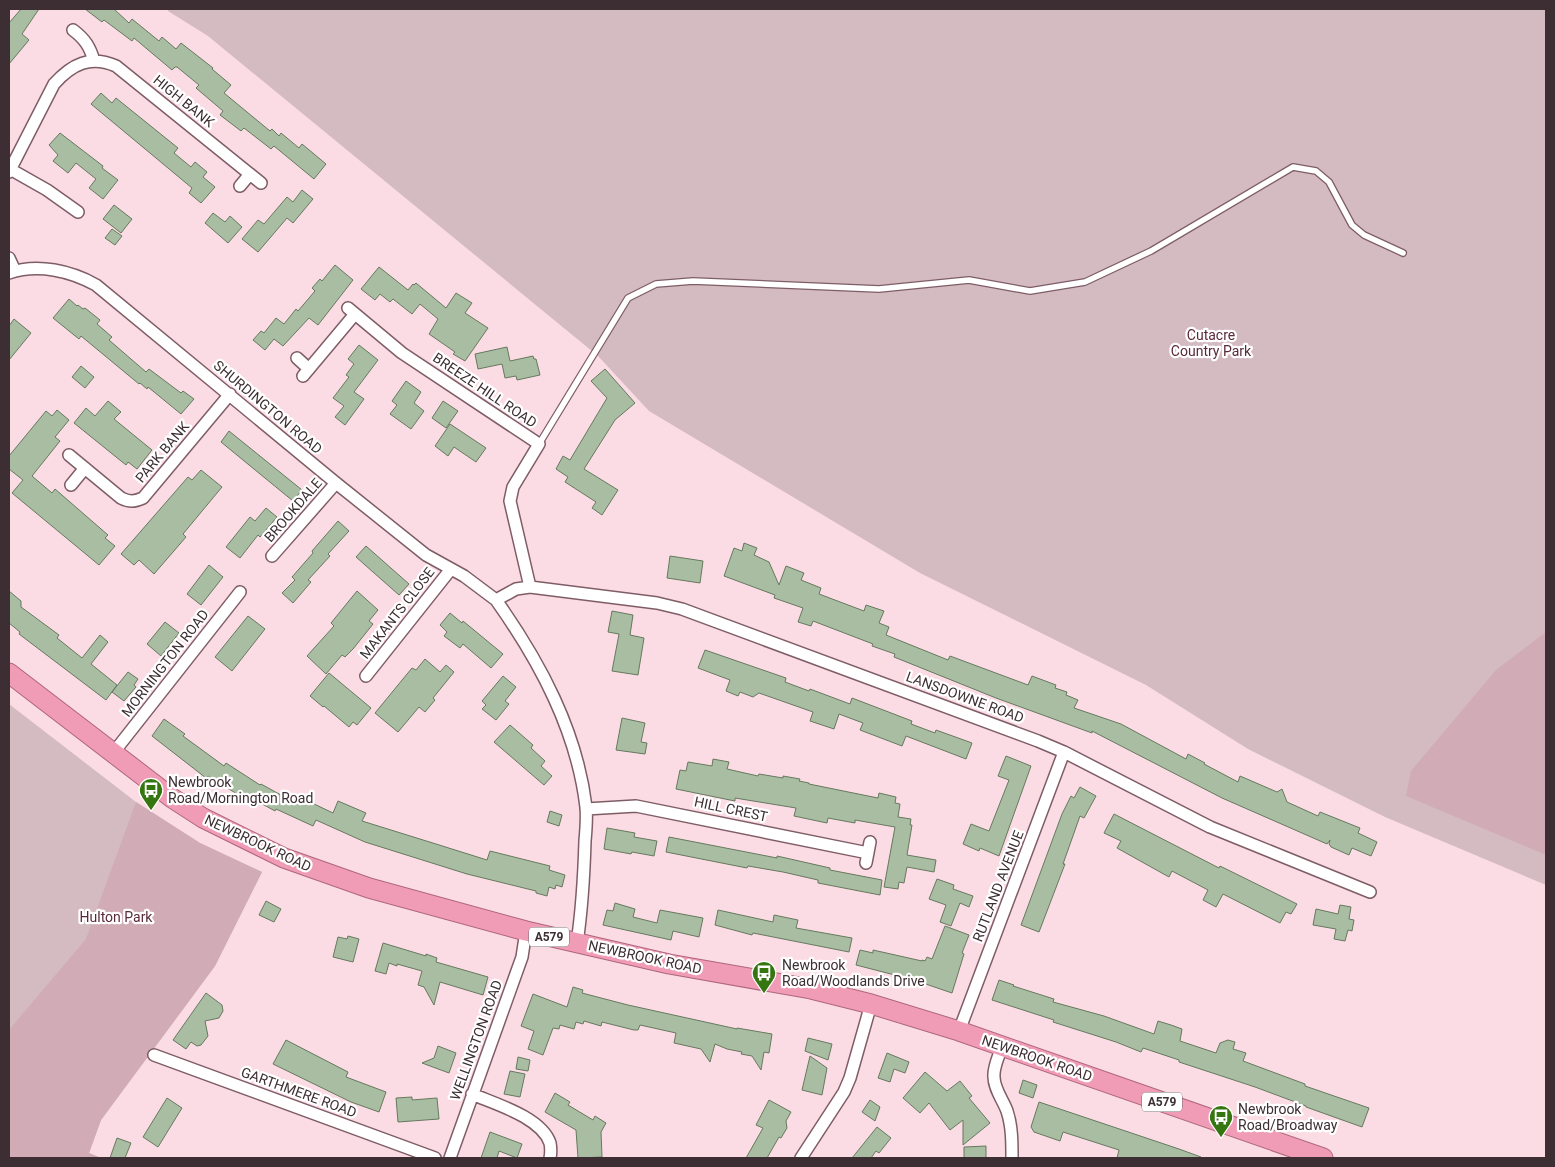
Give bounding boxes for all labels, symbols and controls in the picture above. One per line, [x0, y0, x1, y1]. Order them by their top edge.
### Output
street label: HIGH BANK [150, 72, 218, 130]
park label: Cutacre Country Park [1171, 327, 1252, 359]
street label: BREEZE HILL ROAD [430, 349, 540, 431]
street label: SHURDINGTON ROAD [211, 357, 325, 457]
street label: PARK BANK [132, 418, 192, 486]
street label: BROOKDALE [261, 475, 325, 545]
street label: MAKANTS CLOSE [356, 564, 438, 662]
street label: MORNINGTON ROAD [118, 606, 212, 720]
street label: LANSDOWNE ROAD [904, 668, 1026, 726]
place label: Newbrook Road/Mornington Road [168, 774, 313, 806]
bus stop icon: Newbrook Road/Mornington Road [138, 777, 164, 811]
street label: HILL CREST [693, 793, 770, 825]
street label: NEWBROOK ROAD [202, 811, 314, 875]
street label: RUTLAND AVENUE [969, 828, 1027, 944]
park label: Hulton Park [80, 909, 153, 925]
road number: A579 [529, 928, 569, 946]
street label: NEWBROOK ROAD [587, 937, 703, 977]
place label: Newbrook Road/Woodlands Drive [782, 957, 925, 989]
bus stop icon: Newbrook Road/Woodlands Drive [751, 960, 777, 994]
street label: WELLINGTON ROAD [447, 978, 505, 1102]
street label: NEWBROOK ROAD [980, 1032, 1094, 1084]
street label: GARTHMERE ROAD [239, 1064, 359, 1120]
road number: A579 [1142, 1092, 1182, 1112]
place label: Newbrook Road/Broadway [1238, 1101, 1338, 1133]
bus stop icon: Newbrook Road/Broadway [1208, 1104, 1234, 1138]

